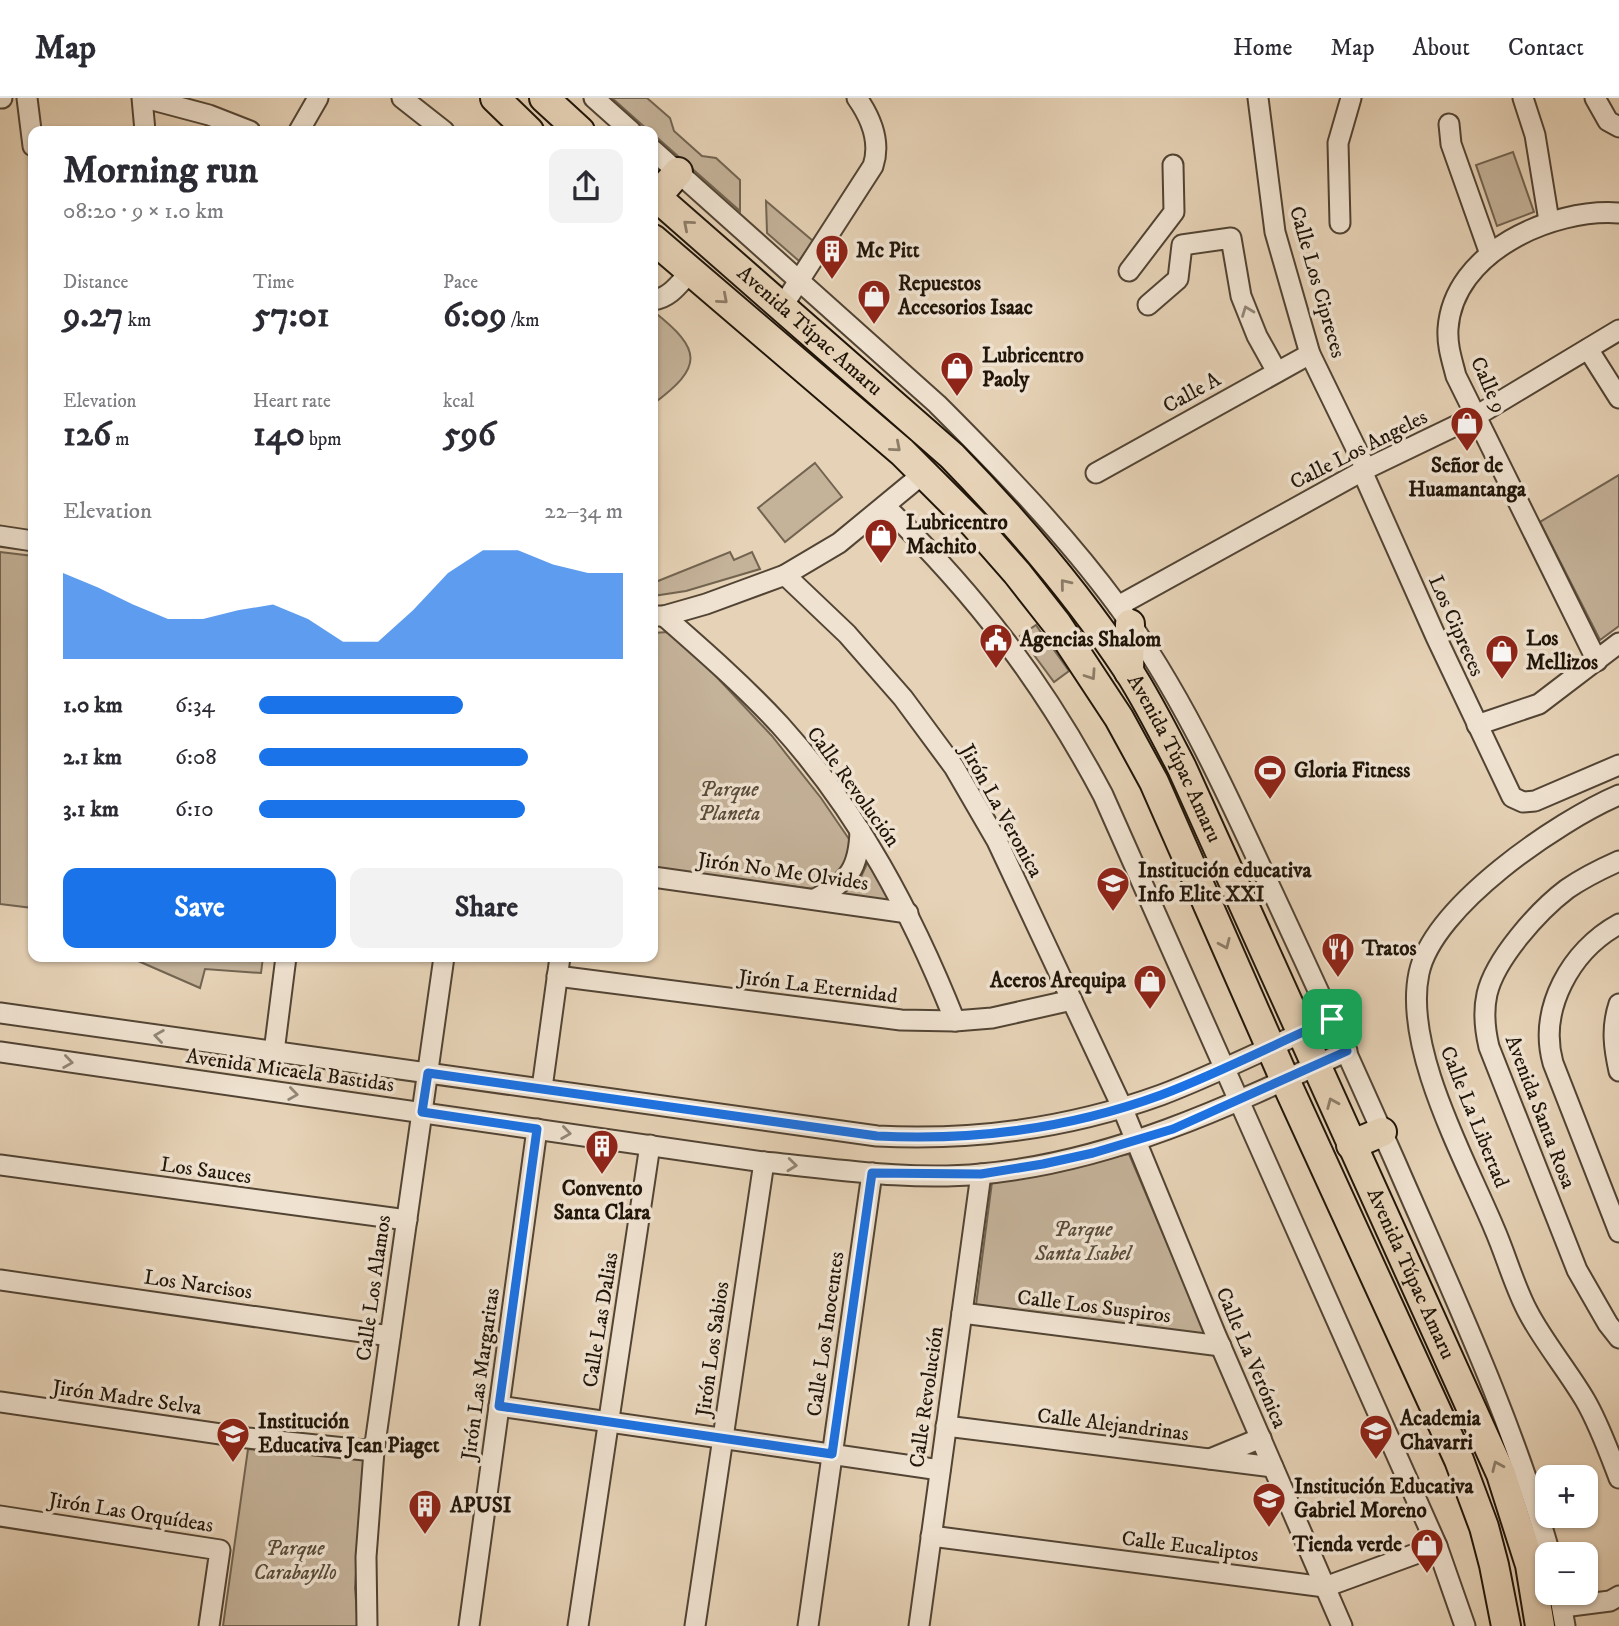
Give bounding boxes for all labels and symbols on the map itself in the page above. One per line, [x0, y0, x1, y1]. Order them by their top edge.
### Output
street label: Calle Los Cipreces [1283, 203, 1351, 361]
one-way arrow [683, 221, 696, 233]
building icon: Mc Pitt [813, 232, 851, 281]
place label: Mc Pitt [856, 238, 920, 264]
street label: Avenida Túpac Amaru [731, 260, 888, 402]
place label: Repuestos Accesorios Isaac [897, 271, 1033, 321]
shop icon: Repuestos Accesorios Isaac [855, 277, 893, 326]
one-way arrow [715, 291, 728, 303]
one-way arrow [1241, 306, 1255, 318]
place label: Lubricentro Paoly [982, 343, 1084, 393]
shop icon: Lubricentro Paoly [938, 349, 976, 398]
street label: Calle 9 [1464, 353, 1512, 417]
street label: Calle A [1159, 366, 1226, 419]
street label: Calle Los Angeles [1286, 404, 1432, 496]
shop icon: Señor de Huamantanga [1448, 404, 1486, 453]
one-way arrow [888, 439, 901, 451]
place label: Señor de Huamantanga [1408, 453, 1527, 503]
place label: Lubricentro Machito [906, 510, 1008, 560]
shop icon: Lubricentro Machito [862, 516, 900, 565]
street label: Los Cipreces [1422, 571, 1490, 681]
one-way arrow [1060, 579, 1073, 591]
public building icon: Agencias Shalom [977, 621, 1015, 670]
place label: Los Mellizos [1526, 626, 1598, 676]
place label: Agencias Shalom [1019, 627, 1161, 653]
shop icon: Los Mellizos [1483, 632, 1521, 681]
one-way arrow [1083, 667, 1095, 680]
street label: Avenida Túpac Amaru [1121, 670, 1227, 847]
street label: Calle Revolución [801, 722, 905, 852]
street label: Jirón La Veronica [953, 738, 1048, 882]
sports icon: Gloria Fitness [1251, 752, 1289, 801]
place label: Gloria Fitness [1294, 758, 1410, 784]
park label: Parque Planeta [698, 777, 760, 827]
street label: Jirón No Me Olvides [694, 847, 870, 897]
place label: Institución educativa Info Elite XXI [1138, 858, 1312, 908]
school or university icon: Institución educativa Info Elite XXI [1094, 864, 1132, 913]
restaurant icon: Tratos [1319, 930, 1357, 979]
place label: Tratos [1361, 936, 1416, 962]
one-way arrow [1217, 937, 1231, 949]
shop icon: Aceros Arequipa [1131, 962, 1169, 1011]
street label: Jirón La Eternidad [735, 964, 899, 1010]
place label: Aceros Arequipa [989, 968, 1127, 994]
pin [1302, 989, 1362, 1049]
one-way arrow [153, 1028, 165, 1043]
street label: Avenida Santa Rosa [1499, 1032, 1581, 1192]
street label: Calle La Libertad [1434, 1042, 1514, 1192]
street label: Avenida Micaela Bastidas [184, 1044, 396, 1098]
one-way arrow [62, 1054, 73, 1069]
one-way arrow [287, 1086, 299, 1101]
one-way arrow [1326, 1098, 1340, 1110]
one-way arrow [561, 1126, 572, 1141]
building icon: Convento Santa Clara [583, 1127, 621, 1176]
street label: Los Sauces [159, 1152, 253, 1190]
one-way arrow [787, 1157, 798, 1172]
place label: Convento Santa Clara [554, 1176, 652, 1226]
street label: Avenida Túpac Amaru [1361, 1184, 1460, 1363]
street label: Calle Los Alamos [351, 1213, 397, 1363]
park label: Parque Santa Isabel [1034, 1217, 1134, 1267]
street label: Calle Los Inocentes [802, 1250, 850, 1418]
street label: Calle Las Dalias [577, 1251, 625, 1389]
street label: Los Narcisos [142, 1265, 254, 1305]
street label: Jirón Los Sabios [690, 1280, 735, 1420]
street label: Calle La Verónica [1210, 1284, 1292, 1432]
street label: Calle Los Suspiros [1016, 1285, 1172, 1329]
street label: Jirón Las Margaritas [456, 1286, 506, 1464]
street label: Calle Revolución [904, 1325, 950, 1469]
street label: Jirón Madre Selva [49, 1374, 203, 1421]
street label: Calle Alejandrinas [1036, 1403, 1190, 1447]
place label: Academia Chavarri [1399, 1406, 1482, 1456]
place label: Institución Educativa Jean Piaget [258, 1409, 440, 1459]
school or university icon: Academia Chavarri [1357, 1412, 1395, 1461]
school or university icon: Institución Educativa Jean Piaget [214, 1415, 252, 1464]
one-way arrow [1491, 1461, 1505, 1473]
place label: Institución Educativa Gabriel Moreno [1294, 1474, 1475, 1524]
school or university icon: Institución Educativa Gabriel Moreno [1250, 1480, 1288, 1529]
street label: Jirón Las Orquídeas [45, 1487, 215, 1539]
building icon: APUSI [406, 1487, 444, 1536]
place label: APUSI [449, 1493, 512, 1519]
street label: Calle Eucaliptos [1120, 1526, 1260, 1568]
shop icon: Tienda verde [1408, 1526, 1446, 1575]
place label: Tienda verde [1291, 1532, 1402, 1558]
park label: Parque Carabayllo [253, 1536, 337, 1586]

